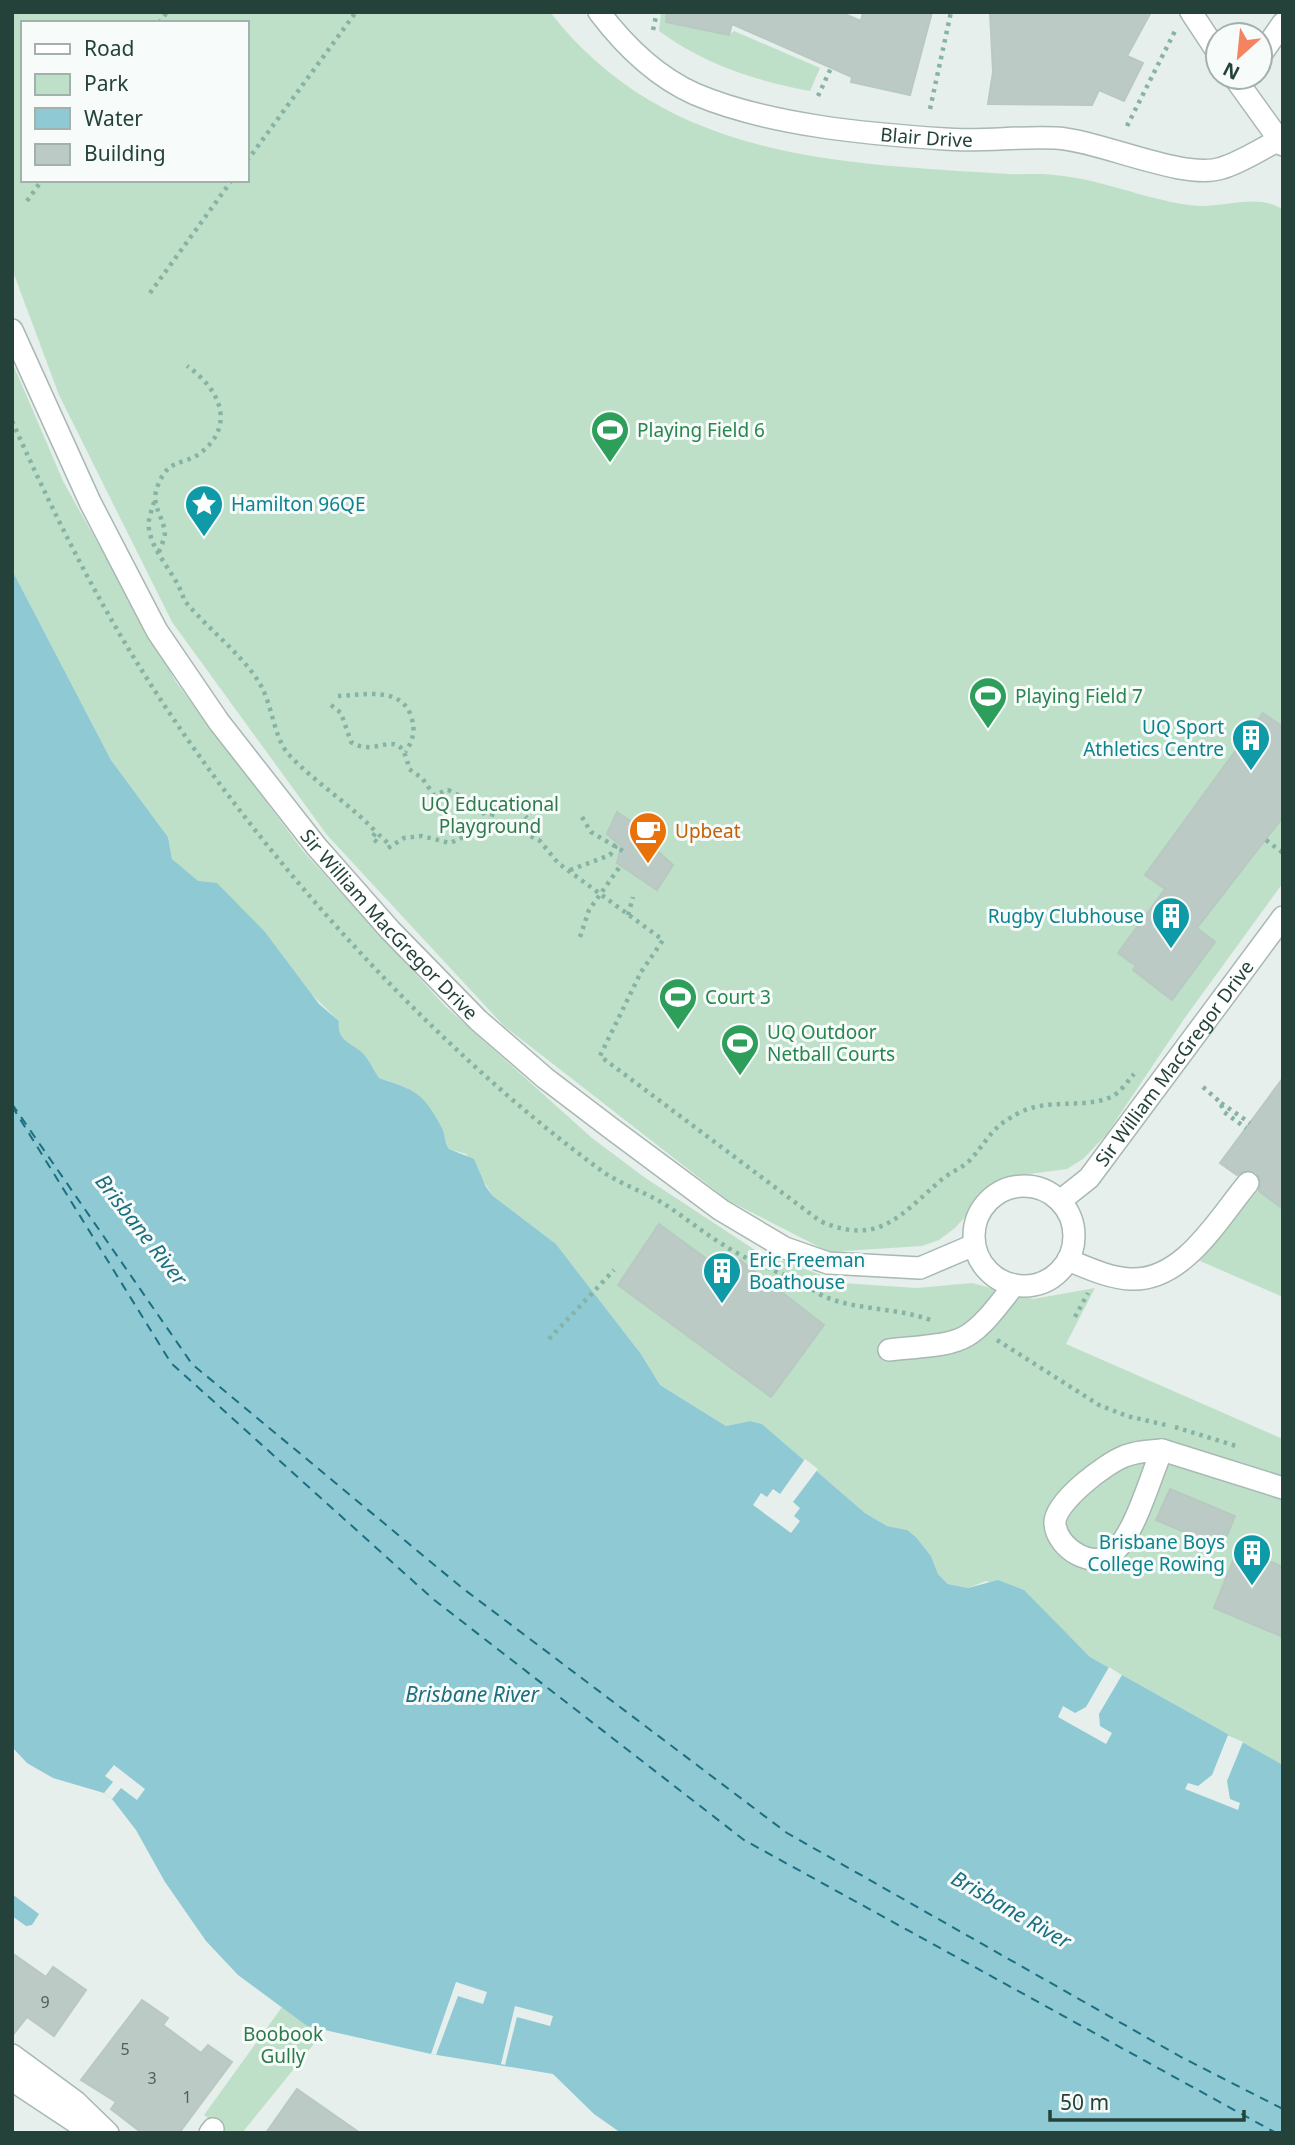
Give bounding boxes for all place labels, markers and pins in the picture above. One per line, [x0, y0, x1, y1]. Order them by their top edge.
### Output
sports icon: Playing Field 6 [589, 409, 631, 464]
place label: Playing Field 6 [637, 417, 765, 443]
place icon: Hamilton 96QE [183, 483, 225, 538]
place label: Hamilton 96QE [231, 491, 365, 517]
sports icon: Playing Field 7 [967, 675, 1009, 730]
place label: Playing Field 7 [1015, 683, 1143, 709]
place label: UQ Sport Athletics Centre [1083, 714, 1224, 762]
building icon: UQ Sport Athletics Centre [1230, 717, 1272, 772]
cafe icon: Upbeat [627, 810, 669, 865]
place label: Upbeat [675, 818, 741, 844]
building icon: Rugby Clubhouse [1150, 895, 1192, 950]
place label: Rugby Clubhouse [988, 903, 1144, 929]
sports icon: Court 3 [657, 976, 699, 1031]
place label: Court 3 [705, 984, 771, 1010]
place label: UQ Outdoor Netball Courts [767, 1019, 895, 1067]
sports icon: UQ Outdoor Netball Courts [719, 1022, 761, 1077]
place label: Eric Freeman Boathouse [749, 1247, 865, 1295]
building icon: Eric Freeman Boathouse [701, 1250, 743, 1305]
place label: Brisbane Boys College Rowing [1087, 1529, 1225, 1577]
building icon: Brisbane Boys College Rowing [1231, 1532, 1273, 1587]

